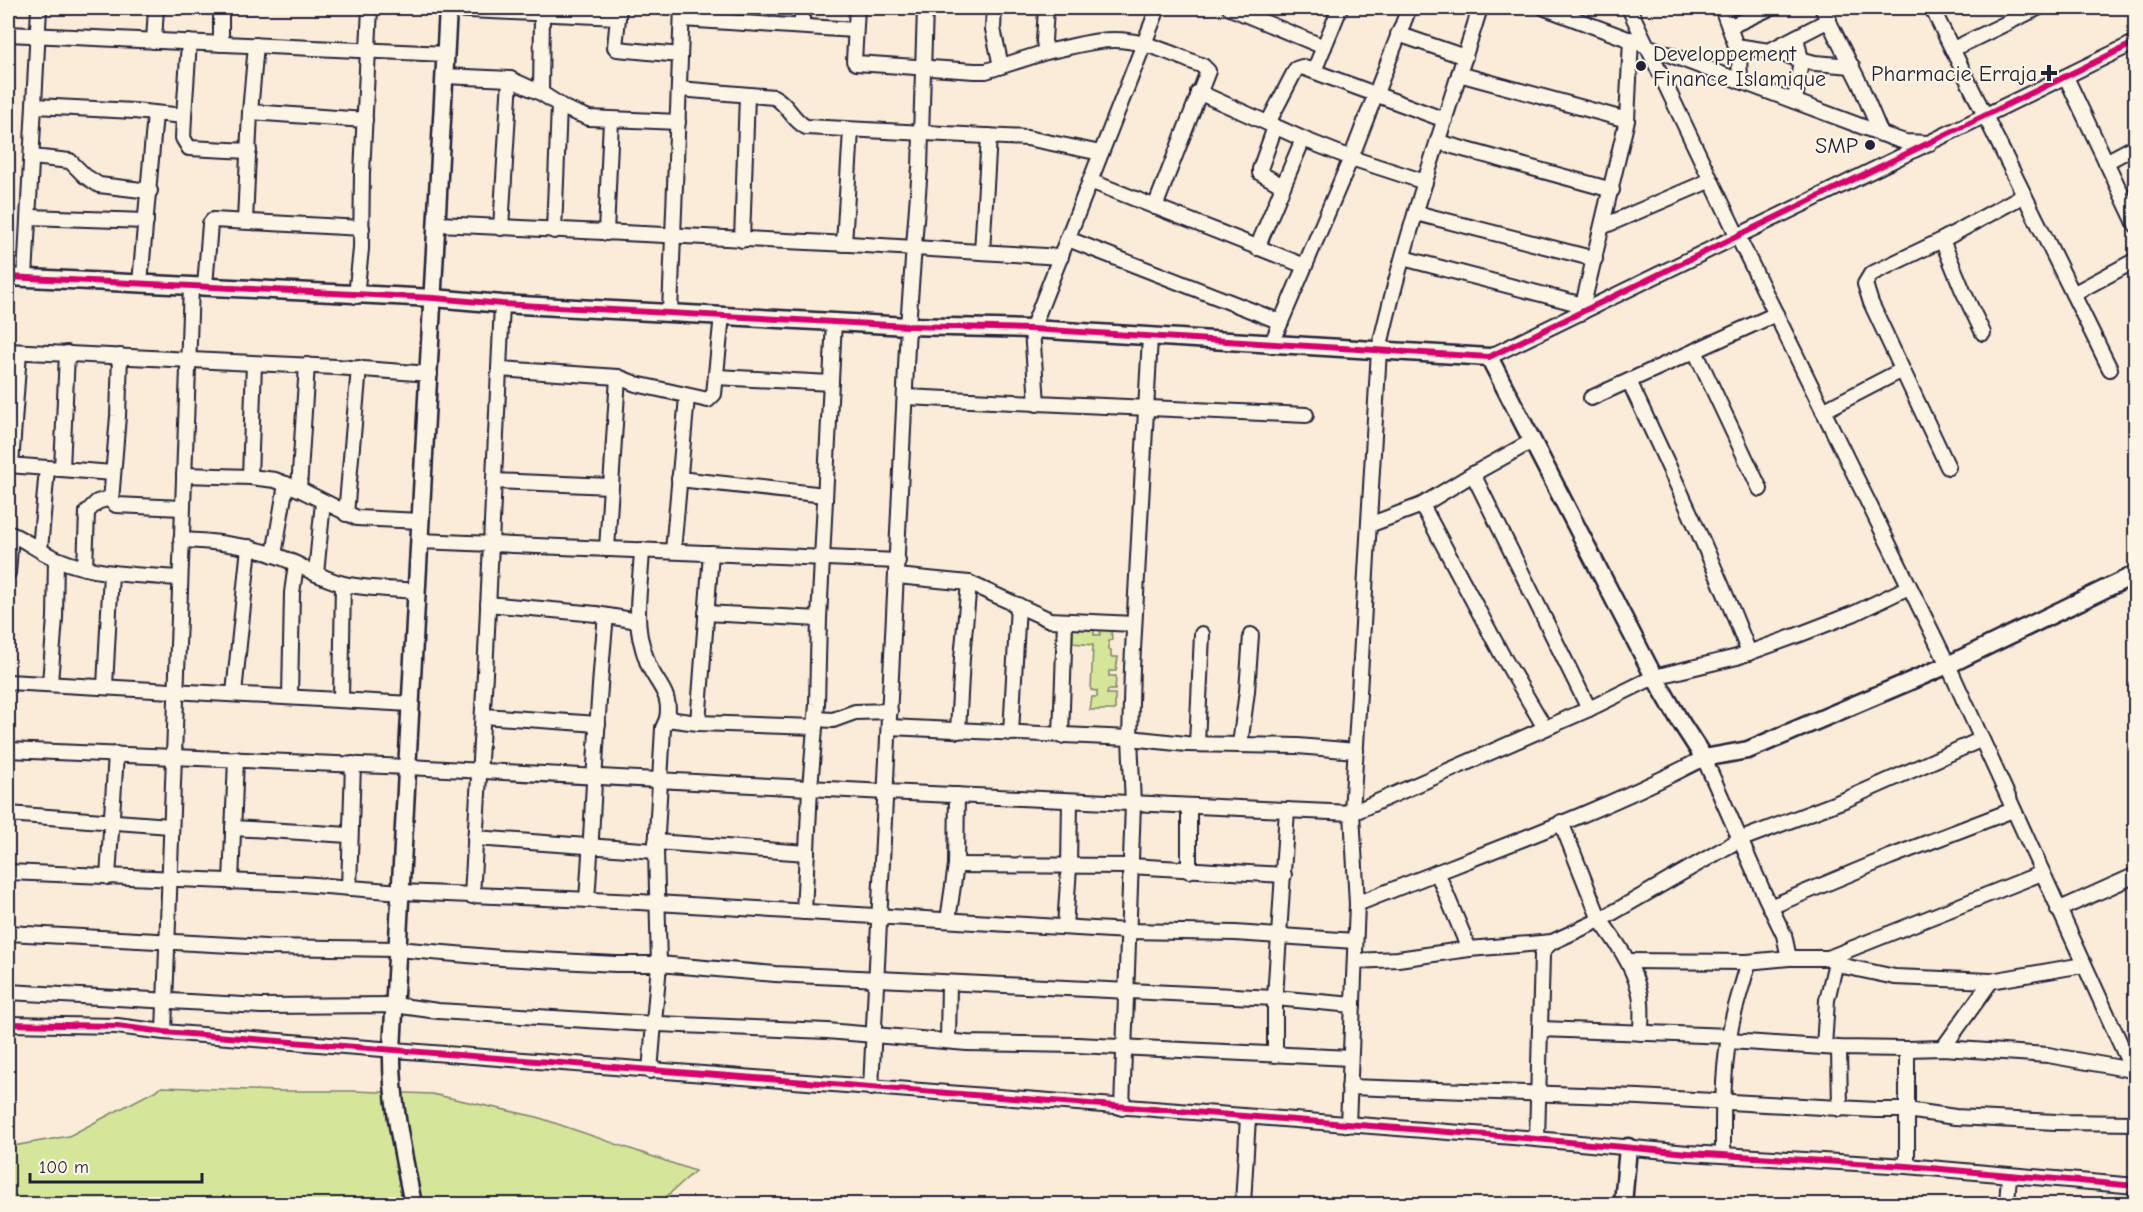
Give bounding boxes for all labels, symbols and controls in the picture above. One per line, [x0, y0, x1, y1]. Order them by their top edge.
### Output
place label: Developpement Finance Islamique [1653, 41, 1826, 92]
marker: Developpement Finance Islamique [1634, 59, 1648, 73]
place label: Pharmacie Erraja [1871, 61, 2037, 87]
marker: Pharmacie Erraja [2042, 66, 2056, 80]
place label: SMP [1815, 133, 1858, 159]
marker: SMP [1863, 138, 1877, 152]
scale bar [30, 1146, 202, 1184]
text: 100 m [39, 1157, 89, 1178]

